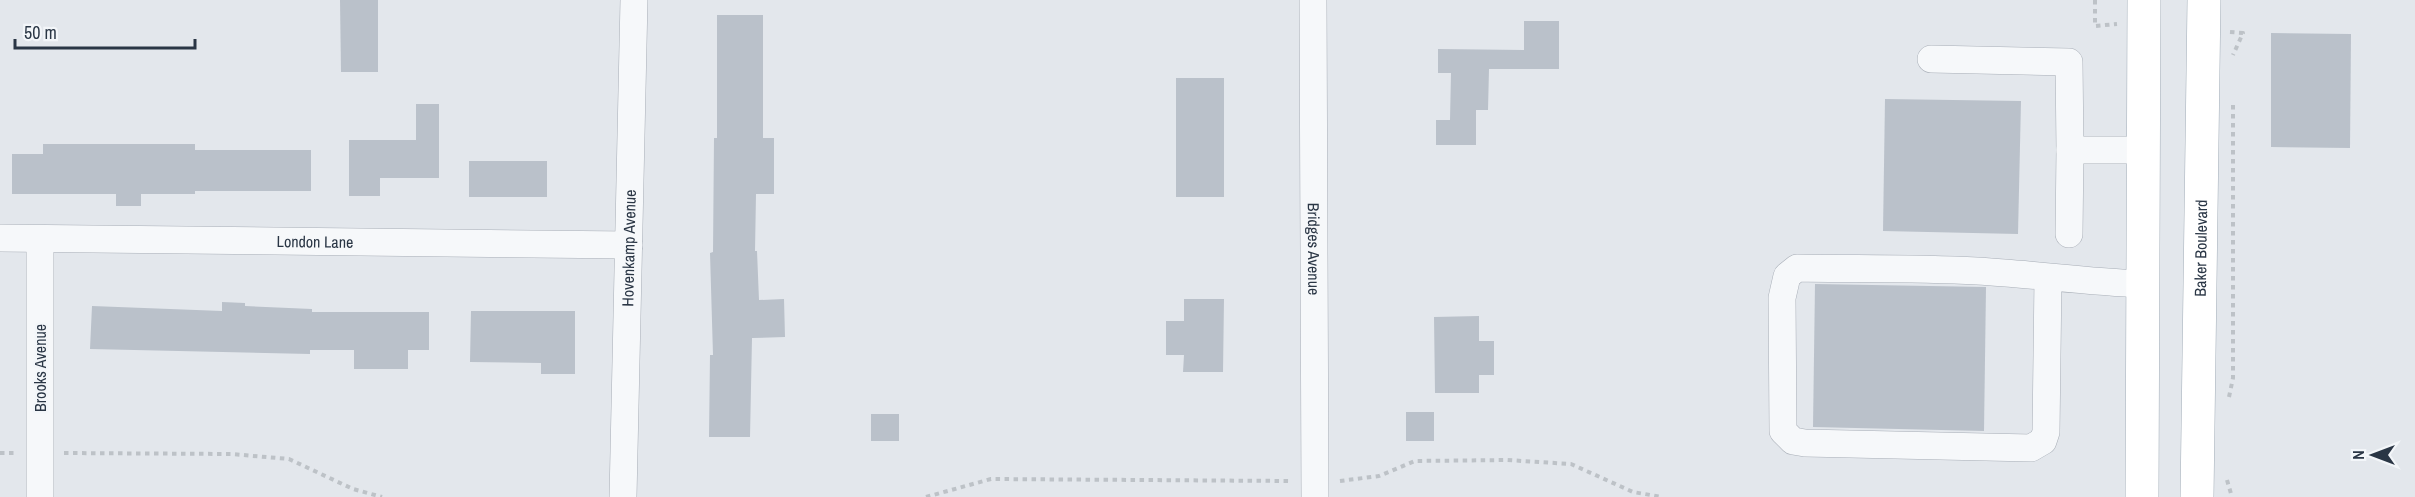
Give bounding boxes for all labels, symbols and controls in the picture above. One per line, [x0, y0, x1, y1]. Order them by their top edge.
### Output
scale bar [15, 12, 195, 50]
text: 50 m [24, 20, 57, 45]
street label: Hovenkamp Avenue [616, 189, 641, 307]
street label: Baker Boulevard [2189, 199, 2212, 297]
street label: Bridges Avenue [1303, 203, 1325, 295]
street label: London Lane [277, 230, 353, 253]
street label: Brooks Avenue [29, 324, 51, 412]
north arrow [2343, 425, 2403, 485]
text: N [2347, 450, 2369, 460]

